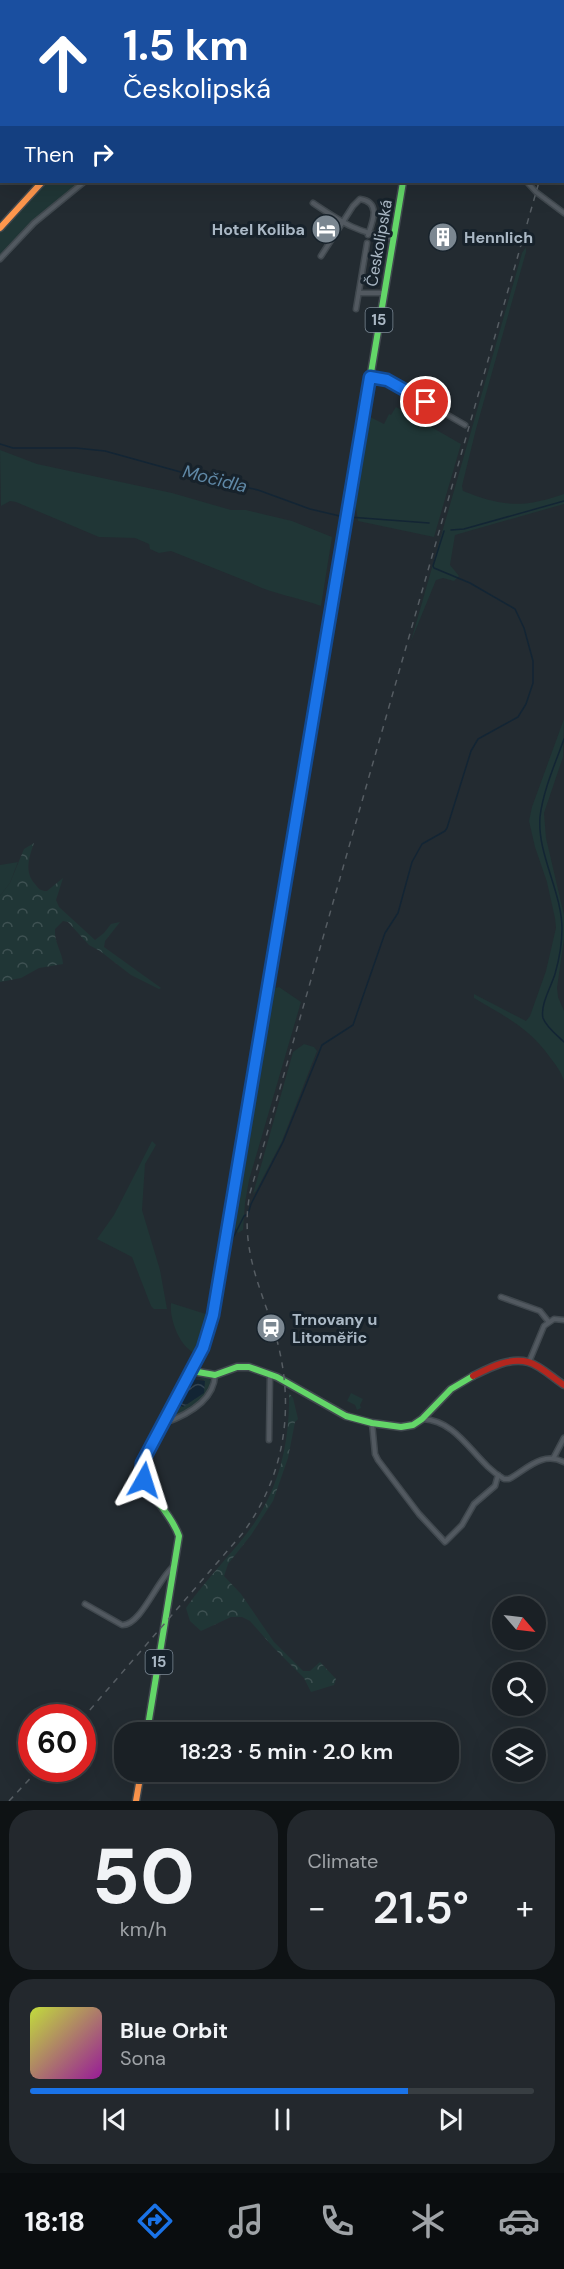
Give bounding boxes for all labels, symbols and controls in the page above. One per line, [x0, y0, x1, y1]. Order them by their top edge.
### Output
text: 1.5 km [123, 18, 249, 73]
icon: ahead [24, 24, 102, 102]
text: Českolipská [123, 71, 271, 106]
icon: right [86, 138, 119, 171]
text: Then [24, 140, 74, 169]
street label: Českolipská [361, 198, 397, 288]
hotel icon: Hotel Koliba [310, 213, 342, 245]
place label: Hotel Koliba [212, 219, 305, 240]
building icon: Hennlich [427, 221, 459, 253]
place label: Hennlich [464, 227, 533, 248]
road number: 15 [366, 308, 392, 332]
pin [400, 376, 451, 427]
icon: arrive [409, 385, 442, 418]
water label: Močidla [180, 459, 250, 499]
place label: Trnovany u Litoměřic [292, 1309, 377, 1348]
station icon: Trnovany u Litoměřic [255, 1312, 287, 1344]
position arrow [112, 1448, 176, 1512]
north arrow [492, 1596, 546, 1650]
map controls [492, 1596, 546, 1782]
road number: 15 [146, 1650, 172, 1674]
button: search [492, 1662, 546, 1716]
speed limit sign: 60 [18, 1704, 96, 1782]
button: layers [492, 1728, 546, 1782]
text: 18:23 · 5 min · 2.0 km [180, 1737, 393, 1766]
text: 50 [92, 1826, 195, 1927]
text: Climate [308, 1848, 378, 1874]
text: 21.5° [373, 1878, 469, 1937]
text: − [308, 1886, 326, 1929]
text: + [516, 1886, 534, 1929]
text: km/h [120, 1916, 167, 1942]
text: Blue Orbit [120, 2016, 228, 2045]
text: Sona [120, 2045, 166, 2071]
icon: previous [98, 2103, 131, 2136]
icon: pause [266, 2103, 299, 2136]
icon: next [434, 2103, 467, 2136]
icon: directions [134, 2200, 176, 2242]
icon: music [225, 2200, 267, 2242]
icon: phone [316, 2200, 358, 2242]
icon: climate [407, 2200, 449, 2242]
icon: car [498, 2200, 540, 2242]
text: 18:18 [24, 2204, 85, 2239]

